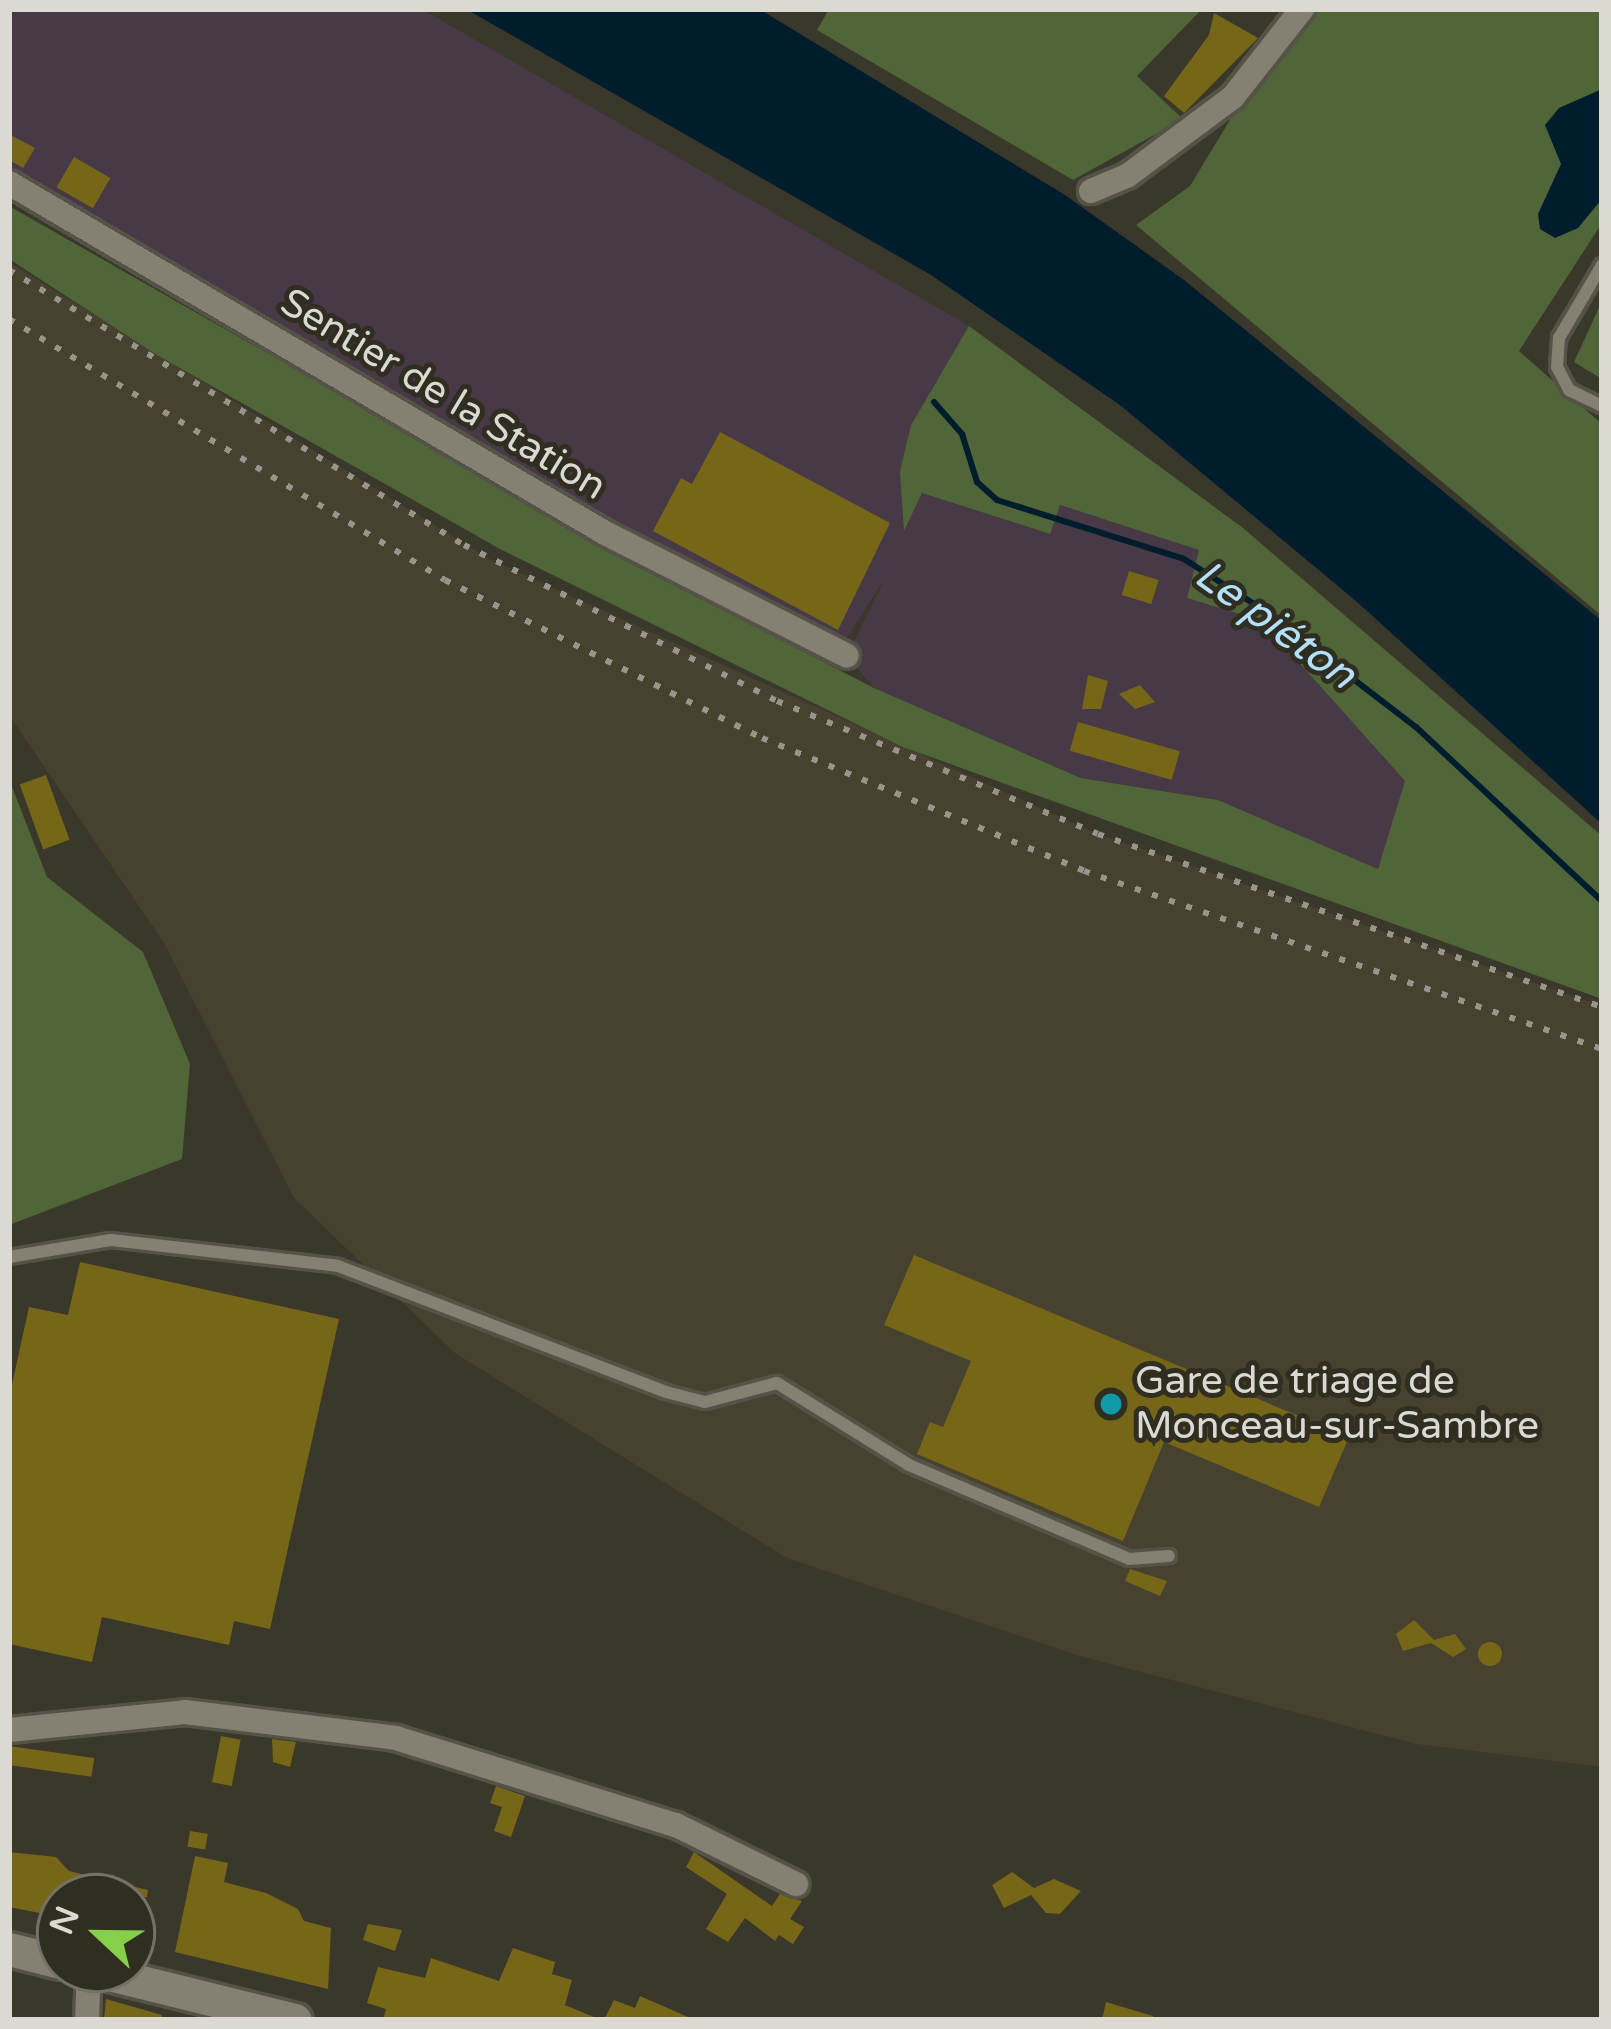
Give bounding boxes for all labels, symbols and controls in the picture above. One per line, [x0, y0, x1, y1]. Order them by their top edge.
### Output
street label: Sentier de la Station [272, 279, 614, 511]
water label: Le piéton [1185, 550, 1365, 700]
place label: Gare de triage de Monceau-sur-Sambre [1135, 1359, 1539, 1450]
marker: Gare de triage de Monceau-sur-Sambre [1098, 1391, 1124, 1417]
north arrow [36, 1873, 156, 1993]
text: N [42, 1901, 88, 1940]

